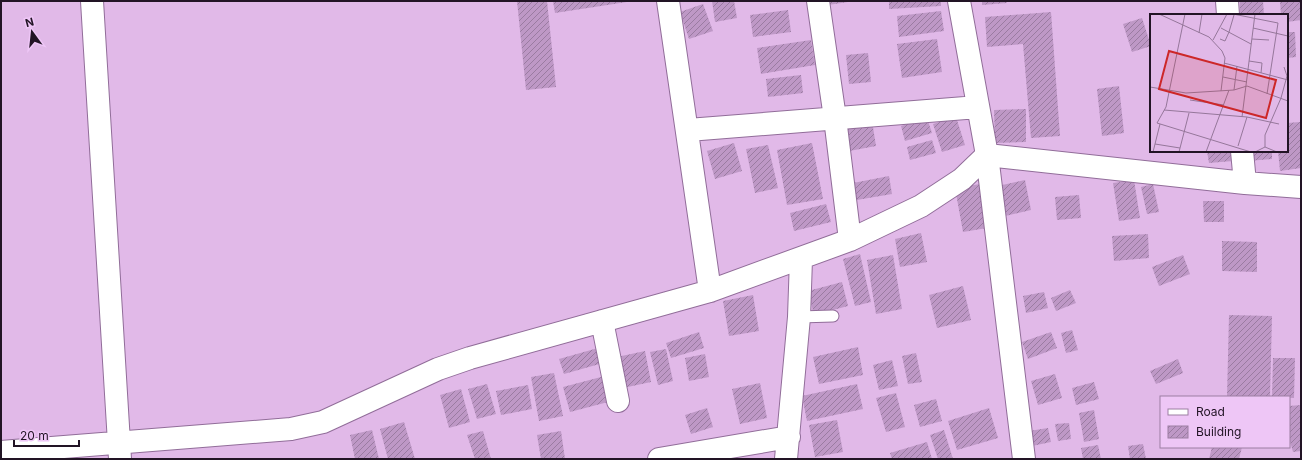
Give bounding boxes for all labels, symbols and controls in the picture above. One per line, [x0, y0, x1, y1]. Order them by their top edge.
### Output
north arrow [12, 12, 52, 52]
text: N [24, 14, 35, 30]
inset map [1150, 14, 1288, 152]
legend [1160, 396, 1290, 448]
text: Road [1196, 404, 1225, 419]
scale bar [14, 422, 79, 448]
text: Building [1196, 424, 1241, 439]
text: 20 m [20, 428, 49, 443]

